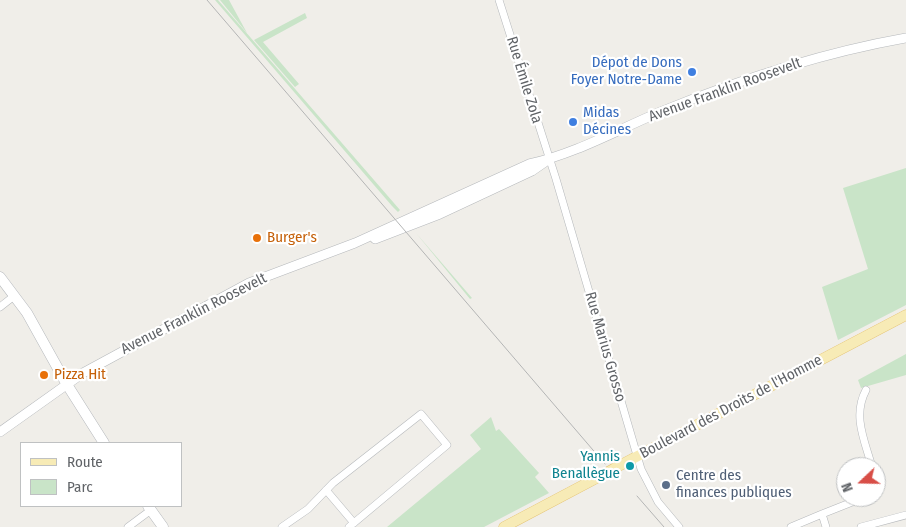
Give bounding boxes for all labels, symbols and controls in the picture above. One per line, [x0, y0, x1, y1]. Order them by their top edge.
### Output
street label: Rue Émile Zola [502, 34, 546, 126]
place label: Dépot de Dons Foyer Notre-Dame [571, 54, 682, 89]
street label: Avenue Franklin Roosevelt [646, 54, 804, 126]
marker: Dépot de Dons Foyer Notre-Dame [686, 66, 698, 78]
place label: Midas Décines [583, 104, 631, 139]
marker: Midas Décines [567, 116, 579, 128]
place label: Burger's [267, 229, 317, 247]
marker: Burger's [251, 232, 263, 244]
street label: Avenue Franklin Roosevelt [118, 269, 270, 359]
street label: Rue Marius Grosso [581, 290, 629, 404]
street label: Boulevard des Droits de l'Homme [637, 351, 825, 463]
place label: Pizza Hit [54, 366, 106, 384]
marker: Pizza Hit [38, 369, 50, 381]
legend [20, 442, 182, 507]
place label: Yannis Benallègue [552, 448, 620, 483]
text: Route [67, 453, 103, 471]
north arrow [836, 457, 886, 507]
marker: Yannis Benallègue [624, 460, 636, 472]
place label: Centre des finances publiques [676, 467, 792, 502]
text: Parc [67, 478, 93, 496]
marker: Centre des finances publiques [660, 479, 672, 491]
text: N [838, 480, 857, 494]

